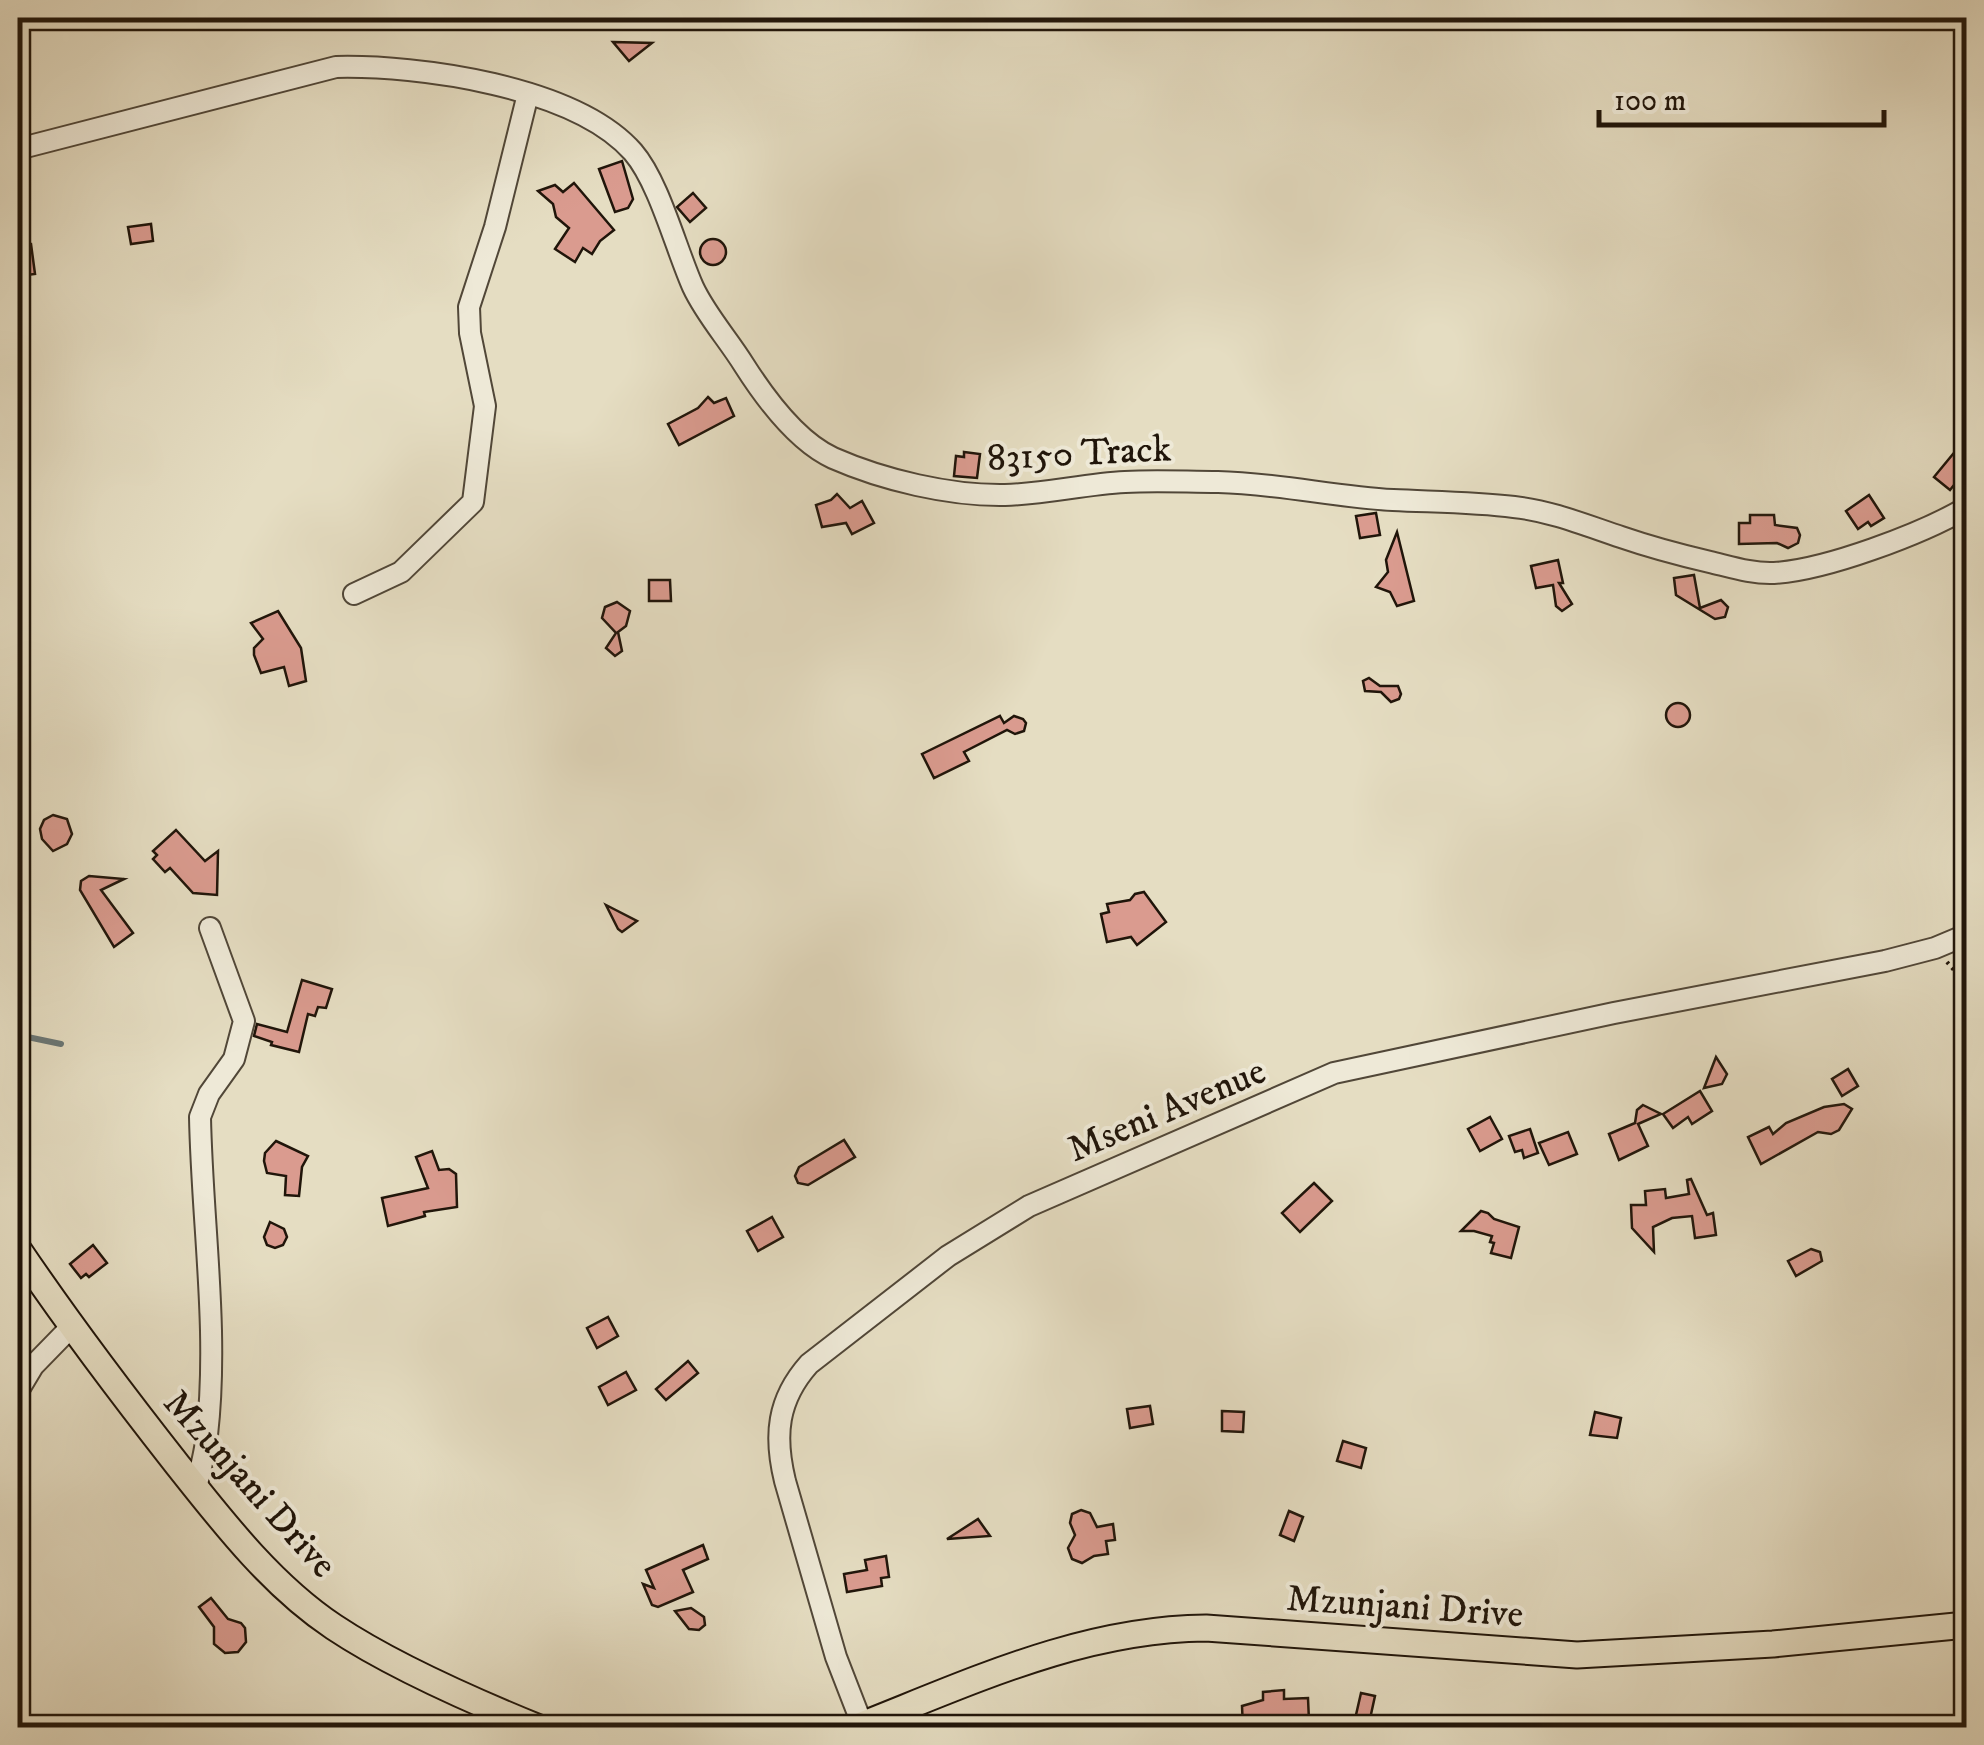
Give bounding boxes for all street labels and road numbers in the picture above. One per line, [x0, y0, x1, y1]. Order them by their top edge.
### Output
street label: 83150 Track [986, 425, 1173, 483]
street label: Mseni Avenue [1061, 1048, 1273, 1174]
street label: Mzunjani Drive [152, 1380, 347, 1589]
street label: Mzunjani Drive [1285, 1575, 1525, 1639]

